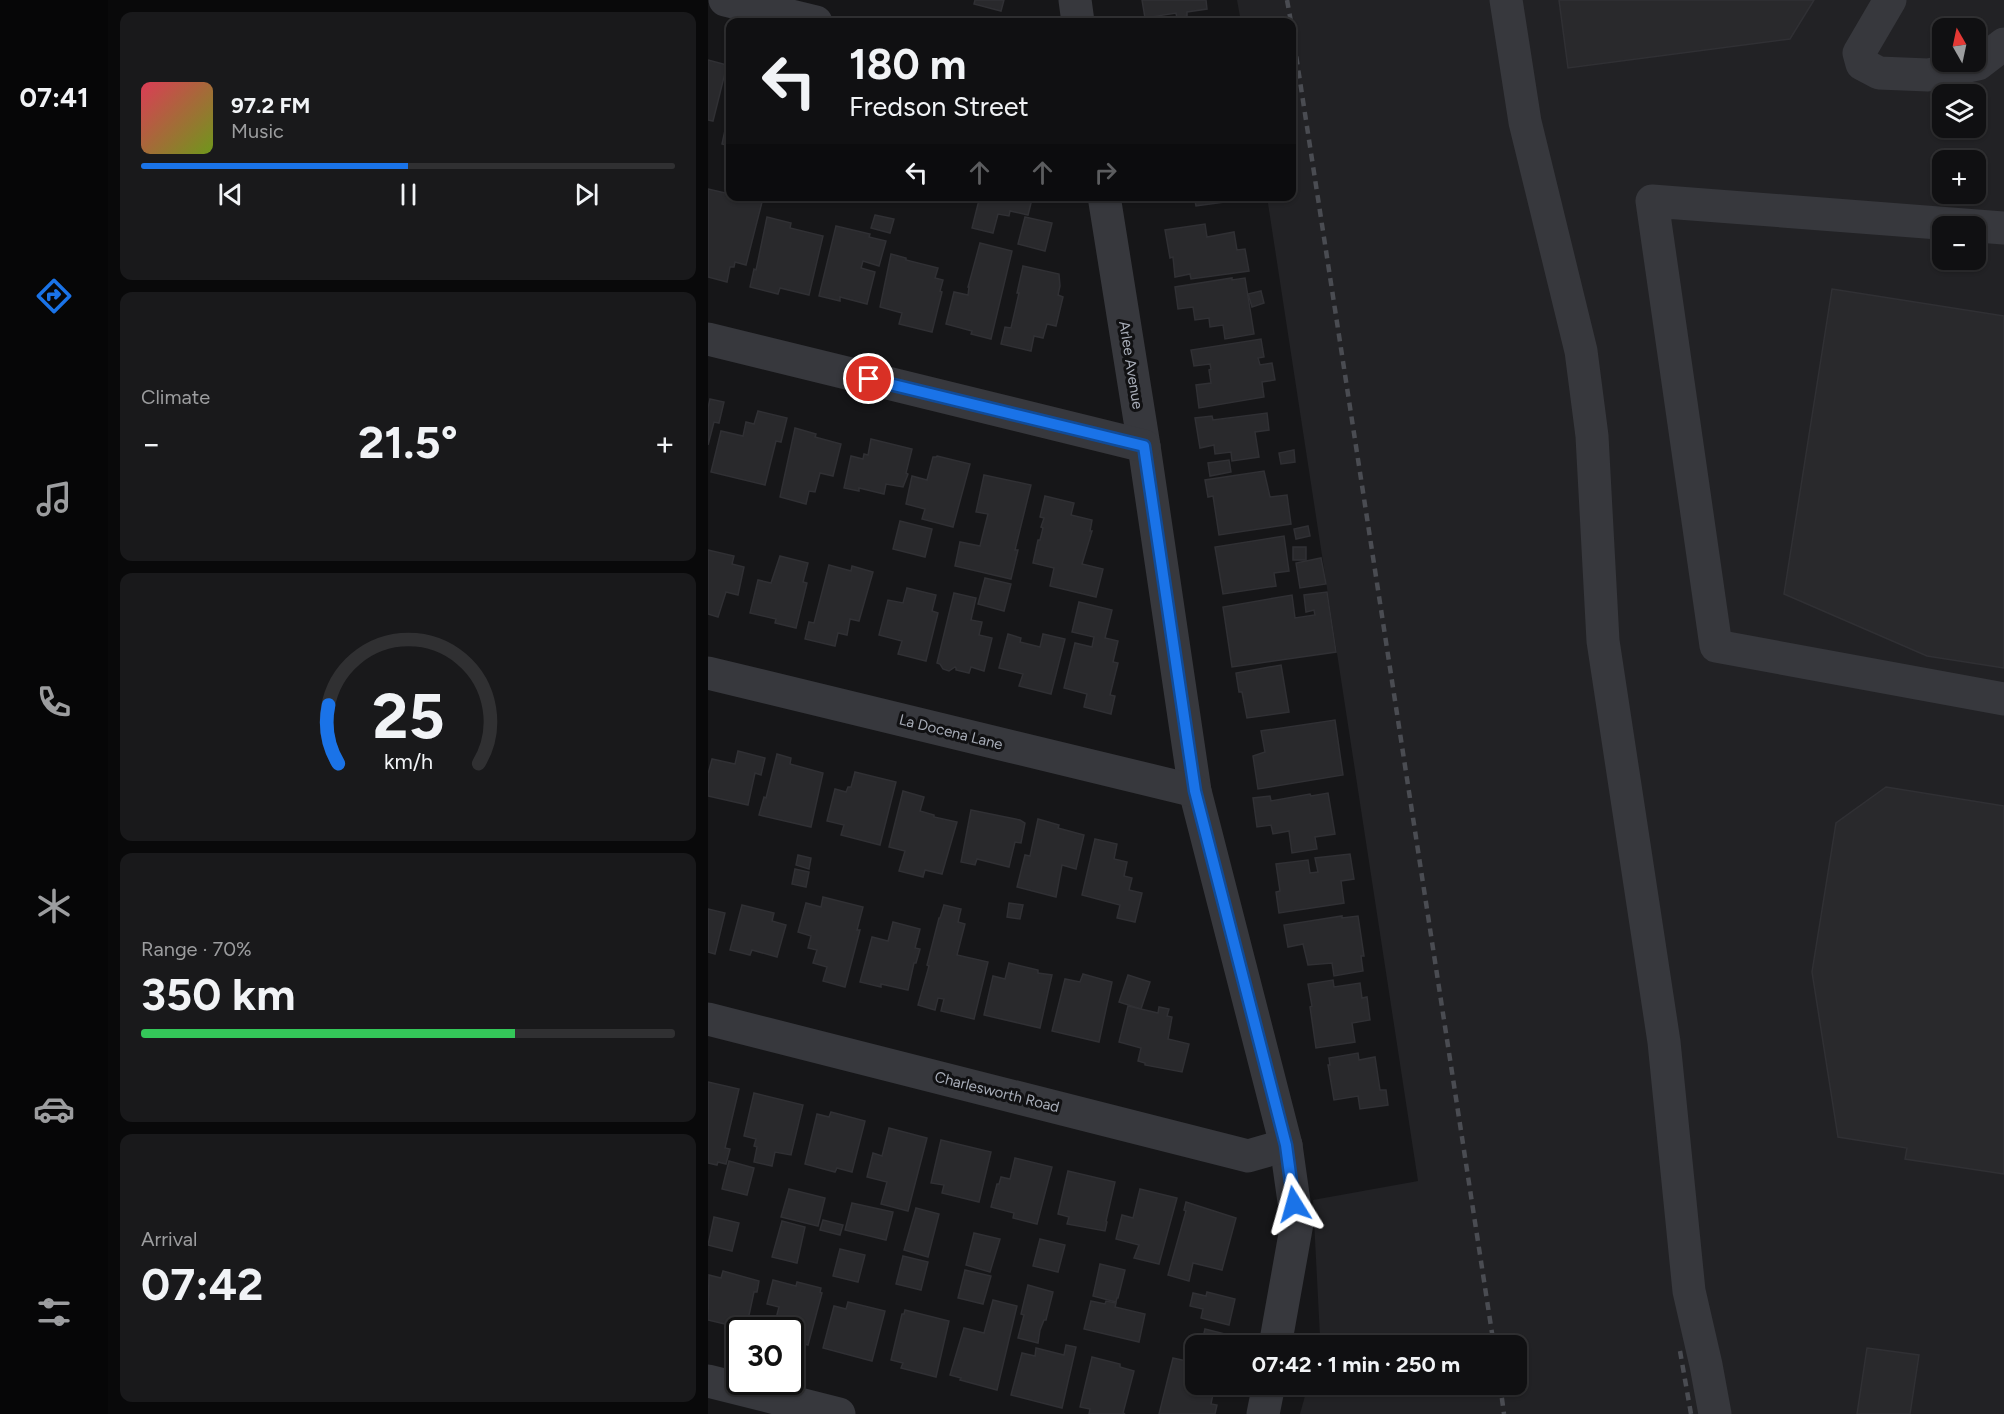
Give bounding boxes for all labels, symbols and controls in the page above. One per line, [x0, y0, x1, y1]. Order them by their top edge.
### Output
north arrow [1932, 18, 1986, 72]
map controls [1932, 18, 1986, 270]
text: 180 m [849, 39, 966, 90]
icon: left [750, 42, 828, 120]
text: 07:41 [19, 81, 89, 114]
button: layers [1932, 84, 1986, 138]
text: Fredson Street [849, 90, 1029, 123]
text: 97.2 FM [231, 92, 310, 119]
text: Music [231, 119, 284, 143]
button: + [1932, 150, 1986, 204]
icon: left [900, 156, 933, 189]
icon: ahead [963, 156, 996, 189]
icon: ahead [1026, 156, 1059, 189]
icon: right [1089, 156, 1122, 189]
icon: previous [214, 178, 247, 211]
icon: pause [392, 178, 425, 211]
icon: next [570, 178, 603, 211]
button: − [1932, 216, 1986, 270]
icon: directions [33, 275, 75, 317]
street label: Arlee Avenue [1115, 319, 1147, 411]
pin [843, 353, 894, 404]
icon: arrive [852, 362, 885, 395]
text: Climate [141, 385, 210, 409]
text: 21.5° [358, 415, 458, 469]
text: − [141, 424, 162, 463]
text: + [654, 424, 675, 463]
icon: music [33, 478, 75, 520]
text: 25 [372, 679, 444, 754]
icon: phone [33, 681, 75, 723]
street label: La Docena Lane [897, 710, 1005, 754]
text: km/h [384, 749, 432, 774]
icon: climate [33, 885, 75, 927]
text: Range · 70% [141, 937, 252, 961]
text: 350 km [141, 967, 296, 1021]
street label: Charlesworth Road [933, 1068, 1061, 1116]
icon: car [33, 1088, 75, 1130]
position arrow [1262, 1172, 1326, 1236]
text: Arrival [141, 1227, 197, 1251]
text: 07:42 [141, 1257, 263, 1311]
icon: filters [33, 1291, 75, 1333]
speed limit sign: 30 [726, 1317, 804, 1395]
text: 07:42 · 1 min · 250 m [1252, 1351, 1460, 1378]

